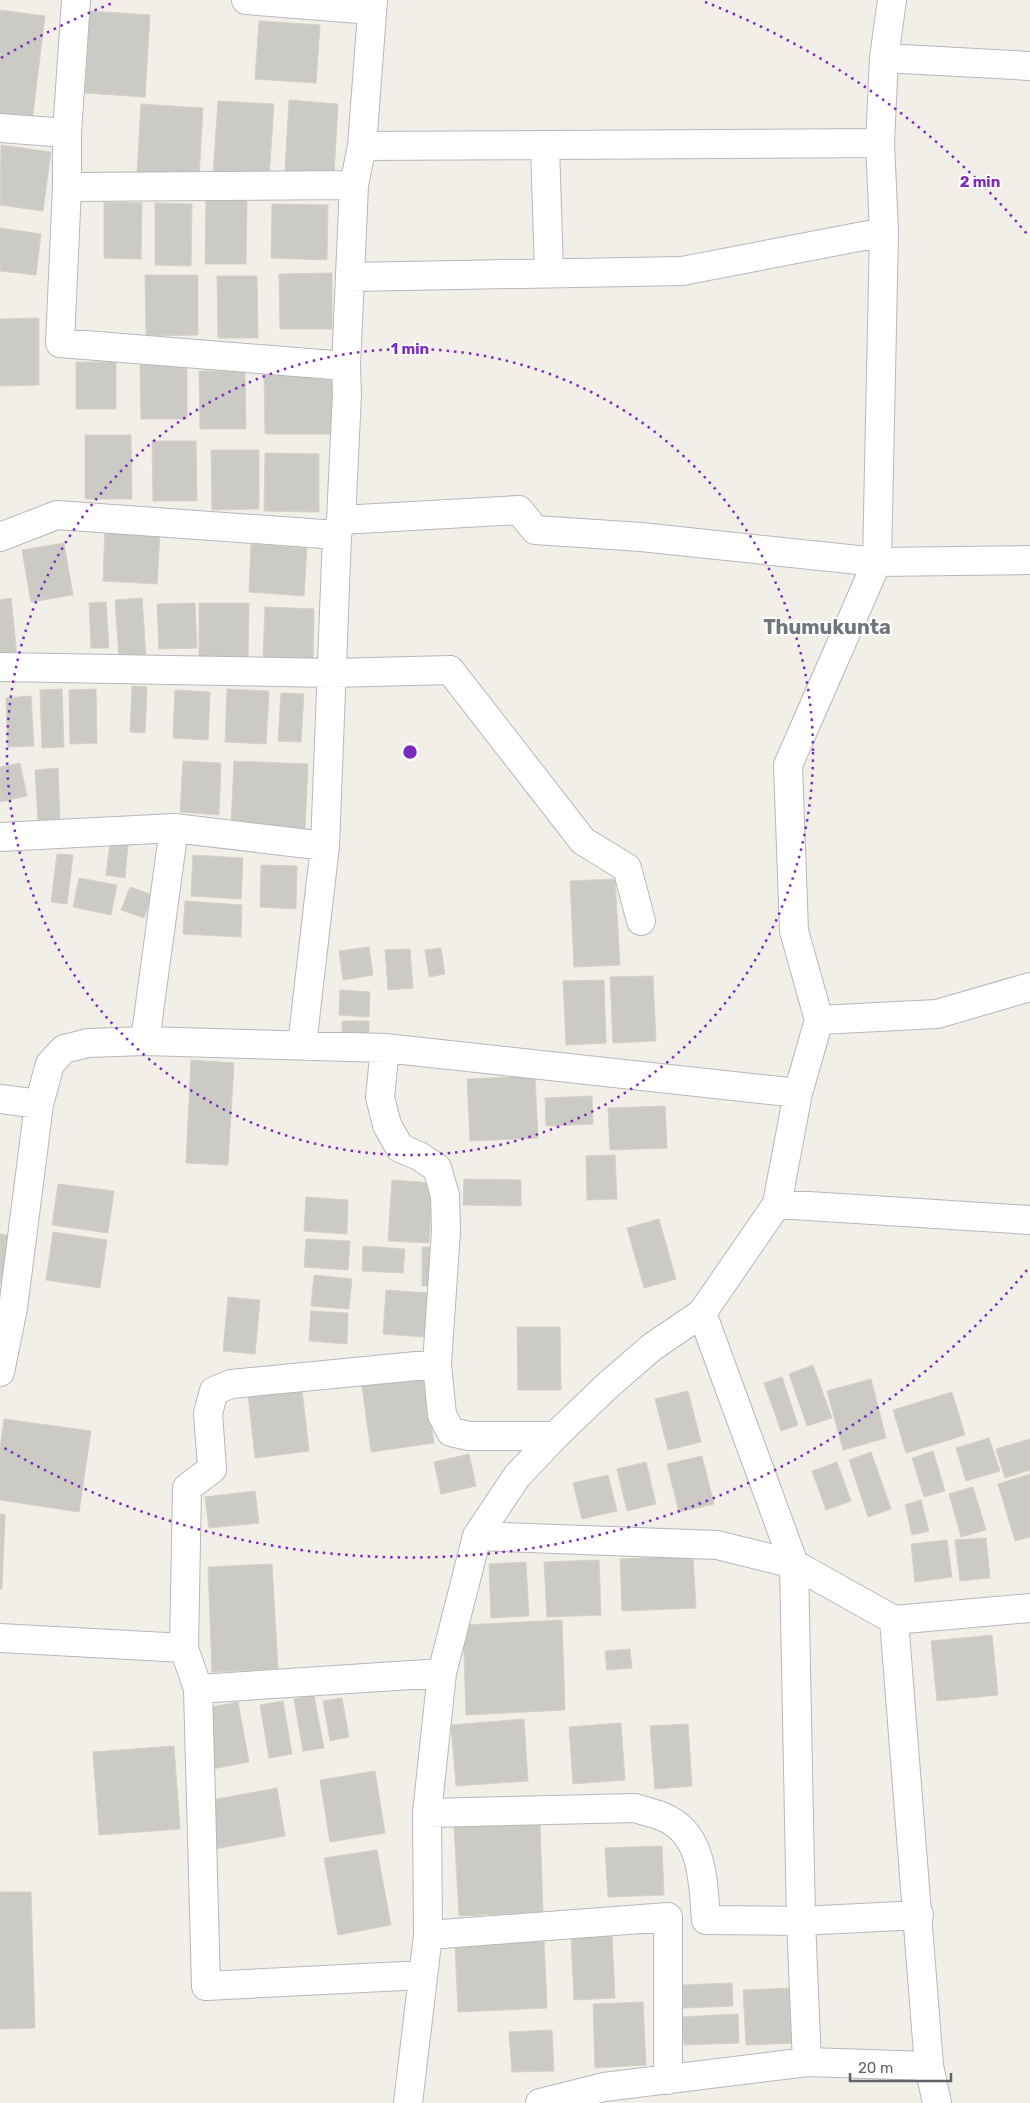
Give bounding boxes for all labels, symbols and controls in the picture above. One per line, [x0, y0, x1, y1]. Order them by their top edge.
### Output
text: 2 min [960, 173, 1000, 191]
text: 1 min [391, 340, 429, 358]
district label: Thumukunta [763, 615, 891, 639]
centre of rings [401, 743, 419, 761]
scale bar [850, 2050, 951, 2082]
text: 20 m [858, 2059, 893, 2077]

